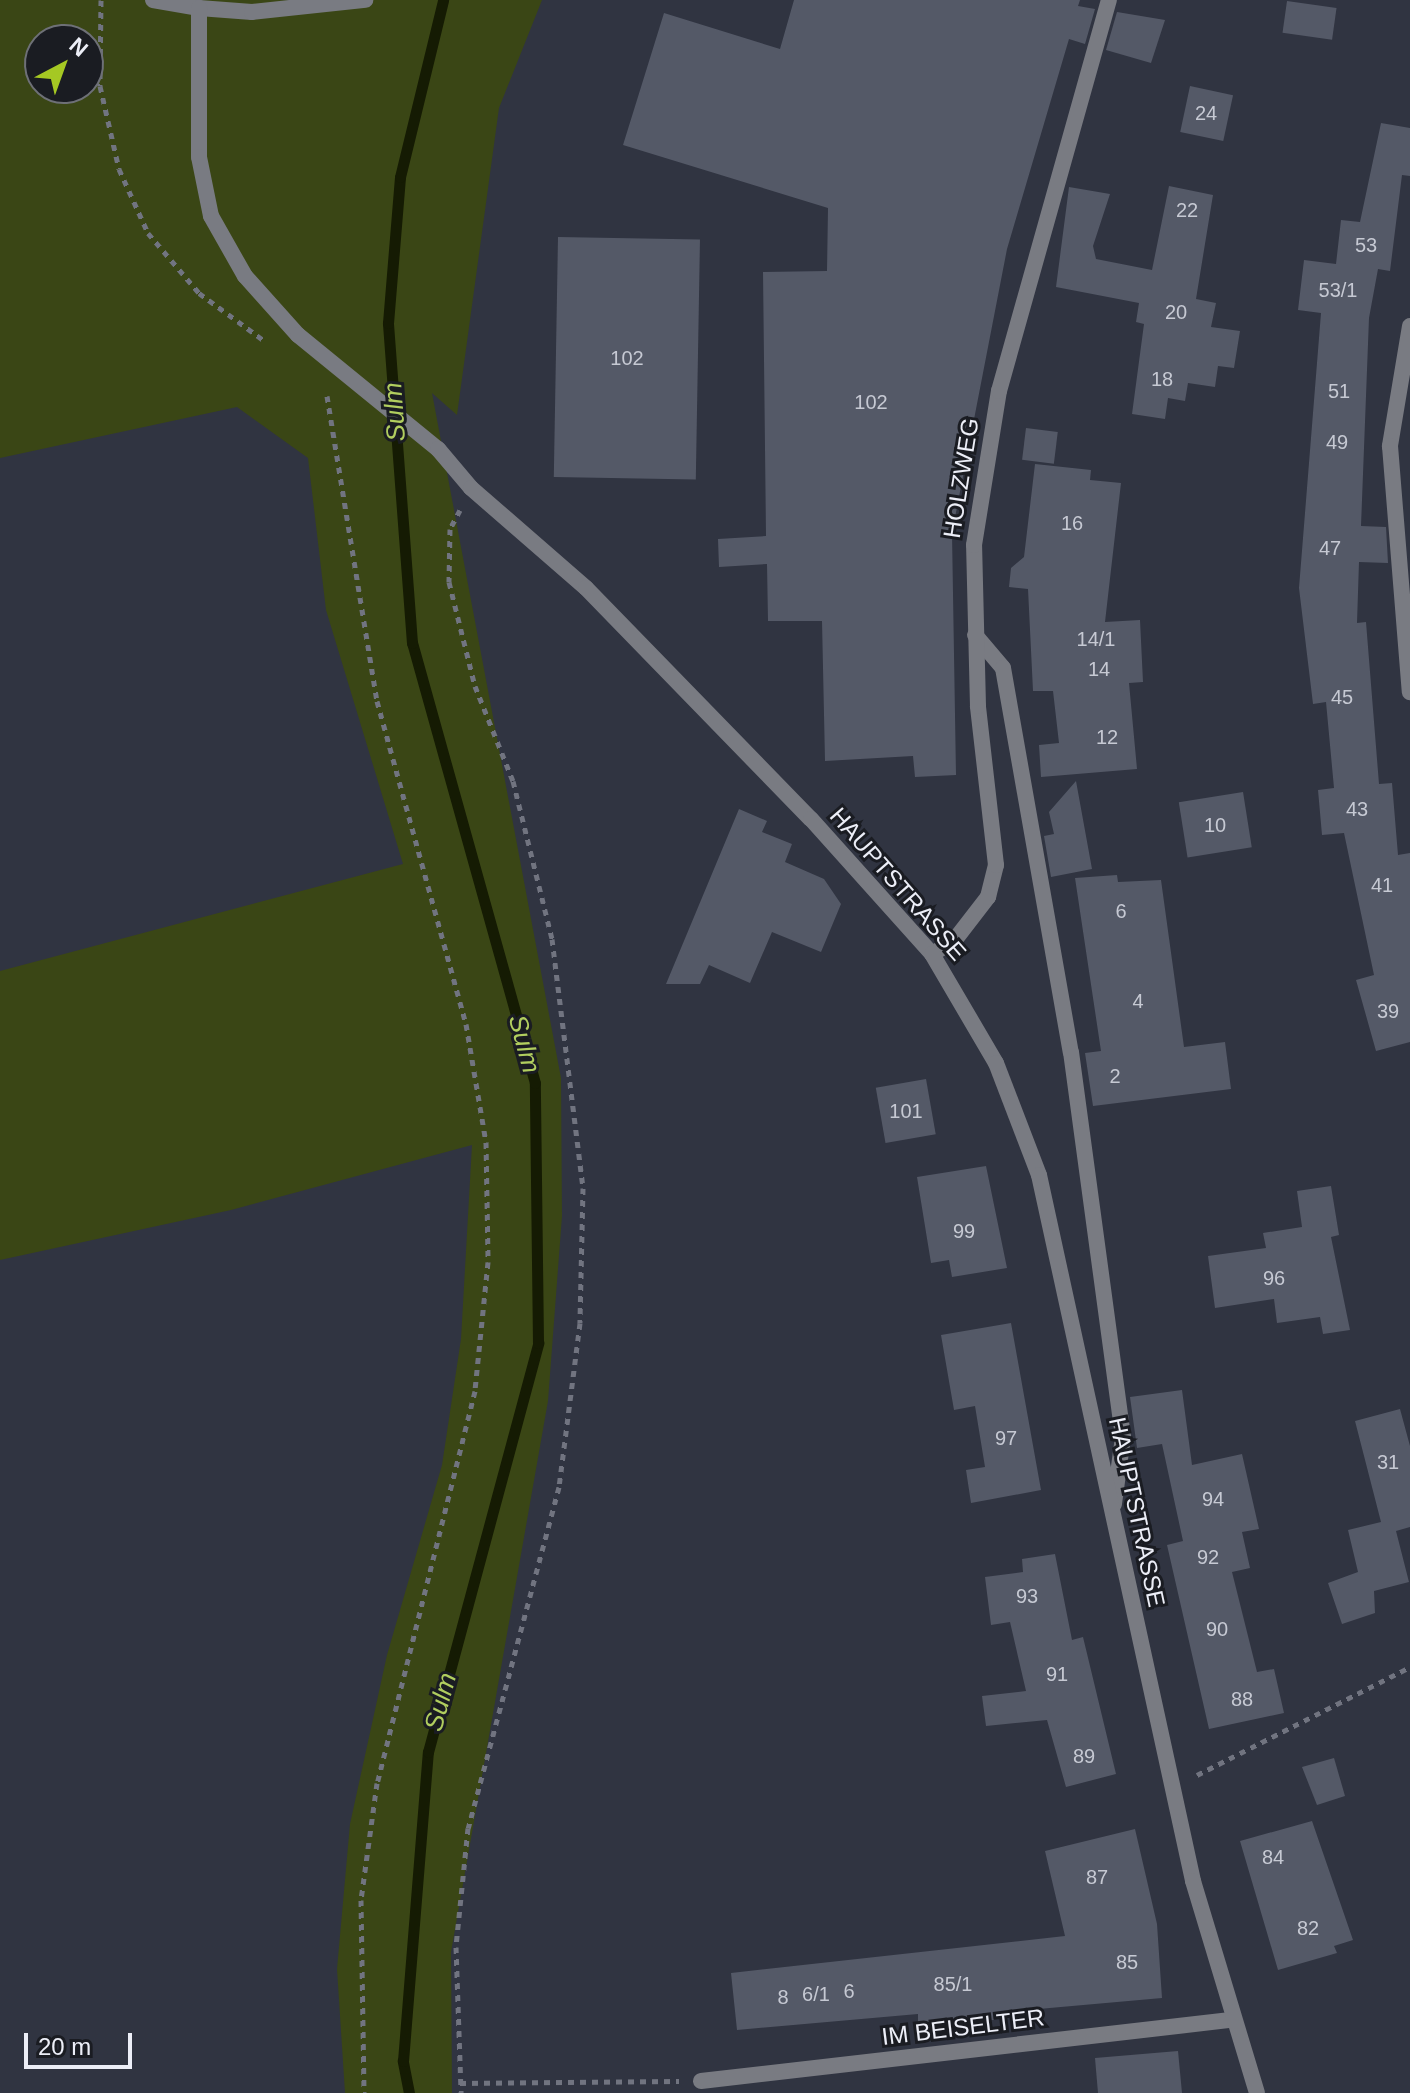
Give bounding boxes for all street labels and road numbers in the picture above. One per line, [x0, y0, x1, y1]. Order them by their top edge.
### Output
street label: HOLZWEG [937, 416, 985, 540]
street label: HAUPTSTRASSE [824, 802, 972, 966]
street label: HAUPTSTRASSE [1103, 1414, 1171, 1610]
street label: IM BEISELTER [880, 2003, 1046, 2051]

